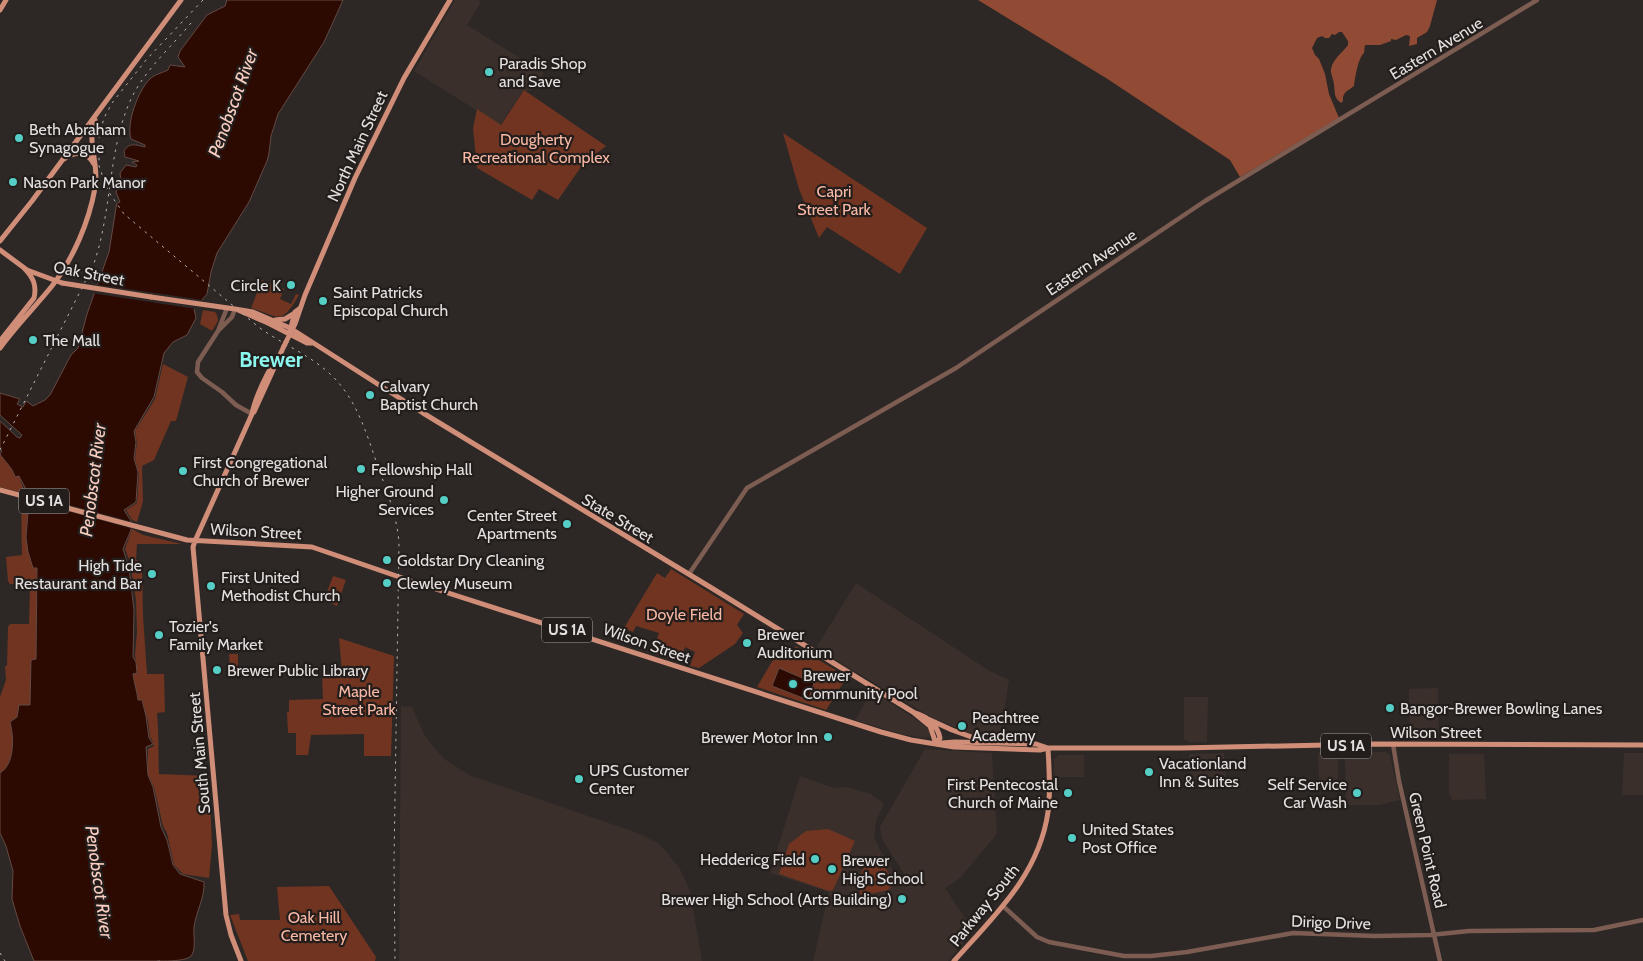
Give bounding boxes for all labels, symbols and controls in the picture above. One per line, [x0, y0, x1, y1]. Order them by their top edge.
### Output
street label: Eastern Avenue [1386, 13, 1486, 84]
water label: Penobscot River [203, 44, 263, 160]
place label: Paradis Shop and Save [499, 54, 586, 91]
marker: Paradis Shop and Save [483, 66, 495, 78]
street label: North Main Street [323, 87, 392, 205]
place label: Beth Abraham Synagogue [29, 120, 126, 157]
park label: Dougherty Recreational Complex [462, 130, 610, 167]
marker: Beth Abraham Synagogue [13, 132, 25, 144]
place label: Nason Park Manor [23, 173, 147, 192]
marker: Nason Park Manor [7, 176, 19, 188]
park label: Capri Street Park [797, 182, 872, 219]
street label: Eastern Avenue [1042, 225, 1140, 300]
street label: Oak Street [52, 257, 127, 290]
place label: Circle K [231, 276, 281, 295]
marker: Circle K [285, 279, 297, 291]
place label: Saint Patricks Episcopal Church [333, 283, 448, 320]
marker: Saint Patricks Episcopal Church [317, 295, 329, 307]
place label: The Mall [43, 331, 100, 350]
marker: The Mall [27, 334, 39, 346]
district label: Brewer [239, 347, 303, 372]
place label: Calvary Baptist Church [380, 377, 478, 414]
marker: Calvary Baptist Church [364, 389, 376, 401]
water label: Penobscot River [75, 421, 111, 538]
place label: First Congregational Church of Brewer [193, 453, 327, 490]
place label: Fellowship Hall [371, 460, 472, 479]
marker: Fellowship Hall [355, 463, 367, 475]
marker: First Congregational Church of Brewer [177, 465, 189, 477]
place label: Higher Ground Services [335, 482, 434, 519]
road number: US 1A [19, 488, 69, 514]
street label: State Street [578, 490, 658, 548]
marker: Higher Ground Services [438, 494, 450, 506]
place label: Center Street Apartments [467, 506, 558, 543]
marker: Center Street Apartments [561, 518, 573, 530]
street label: Wilson Street [210, 520, 303, 543]
place label: Goldstar Dry Cleaning [397, 551, 545, 570]
marker: Goldstar Dry Cleaning [381, 554, 393, 566]
place label: High Tide Restaurant and Bar [15, 556, 143, 593]
marker: High Tide Restaurant and Bar [146, 568, 158, 580]
place label: First United Methodist Church [221, 568, 340, 605]
place label: Clewley Museum [397, 574, 512, 593]
marker: Clewley Museum [381, 577, 393, 589]
marker: First United Methodist Church [205, 580, 217, 592]
park label: Doyle Field [646, 605, 722, 624]
place label: Tozier's Family Market [169, 617, 264, 654]
road number: US 1A [542, 618, 592, 642]
street label: Wilson Street [601, 620, 694, 668]
place label: Brewer Auditorium [757, 625, 832, 662]
marker: Tozier's Family Market [153, 629, 165, 641]
marker: Brewer Auditorium [741, 637, 753, 649]
place label: Brewer Public Library [227, 661, 368, 680]
marker: Brewer Public Library [211, 664, 223, 676]
place label: Brewer Community Pool [803, 666, 918, 703]
marker: Brewer Community Pool [787, 678, 799, 690]
park label: Maple Street Park [322, 682, 397, 719]
street label: South Main Street [185, 691, 214, 814]
place label: Bangor-Brewer Bowling Lanes [1400, 699, 1603, 718]
marker: Bangor-Brewer Bowling Lanes [1384, 702, 1396, 714]
place label: Peachtree Academy [972, 708, 1039, 745]
marker: Peachtree Academy [956, 720, 968, 732]
street label: Wilson Street [1390, 723, 1482, 742]
place label: Brewer Motor Inn [701, 728, 818, 747]
marker: Brewer Motor Inn [822, 731, 834, 743]
road number: US 1A [1321, 734, 1371, 758]
place label: Vacationland Inn & Suites [1159, 754, 1246, 791]
place label: UPS Customer Center [589, 761, 690, 798]
marker: Vacationland Inn & Suites [1143, 766, 1155, 778]
marker: UPS Customer Center [573, 773, 585, 785]
place label: First Pentecostal Church of Maine [947, 775, 1058, 812]
place label: Self Service Car Wash [1268, 775, 1347, 812]
marker: First Pentecostal Church of Maine [1062, 787, 1074, 799]
marker: Self Service Car Wash [1351, 787, 1363, 799]
street label: Green Point Road [1405, 790, 1450, 910]
place label: United States Post Office [1082, 820, 1174, 857]
water label: Penobscot River [80, 824, 118, 941]
marker: United States Post Office [1066, 832, 1078, 844]
place label: Heddericg Field [700, 850, 805, 869]
place label: Brewer High School [842, 851, 924, 888]
marker: Heddericg Field [809, 853, 821, 865]
street label: Parkway South [946, 860, 1023, 950]
marker: Brewer High School [826, 863, 838, 875]
place label: Brewer High School (Arts Building) [661, 890, 892, 909]
marker: Brewer High School (Arts Building) [896, 893, 908, 905]
park label: Oak Hill Cemetery [281, 908, 347, 945]
street label: Dirigo Drive [1291, 912, 1371, 933]

